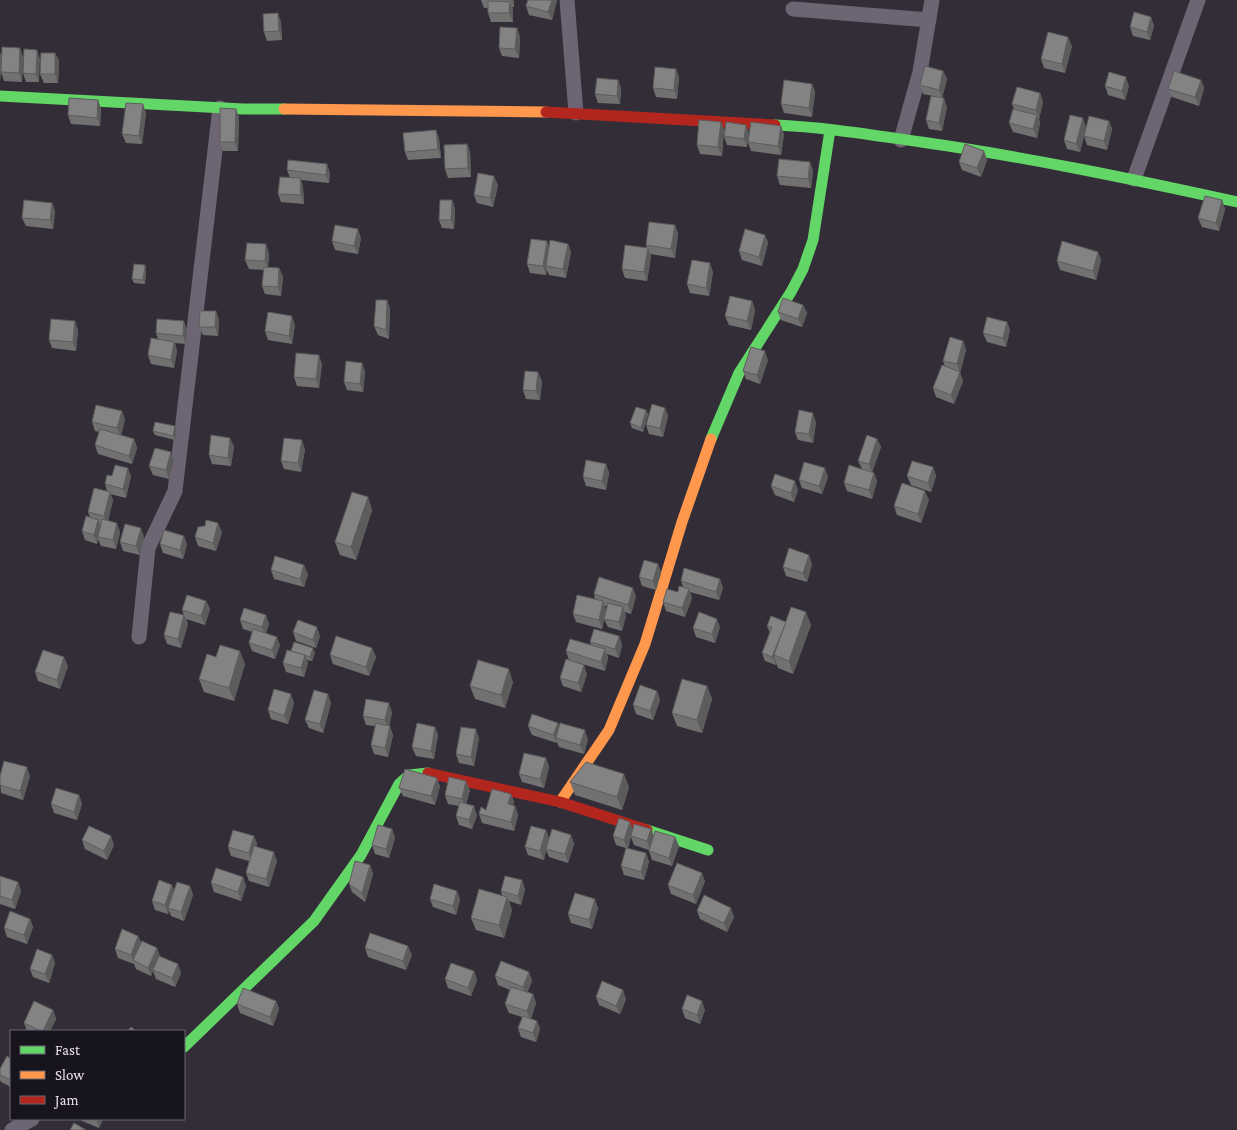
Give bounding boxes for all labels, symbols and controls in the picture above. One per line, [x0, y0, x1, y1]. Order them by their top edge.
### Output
legend [10, 1030, 185, 1120]
text: Fast [55, 1042, 81, 1058]
text: Slow [55, 1067, 85, 1083]
text: Jam [53, 1092, 78, 1109]

